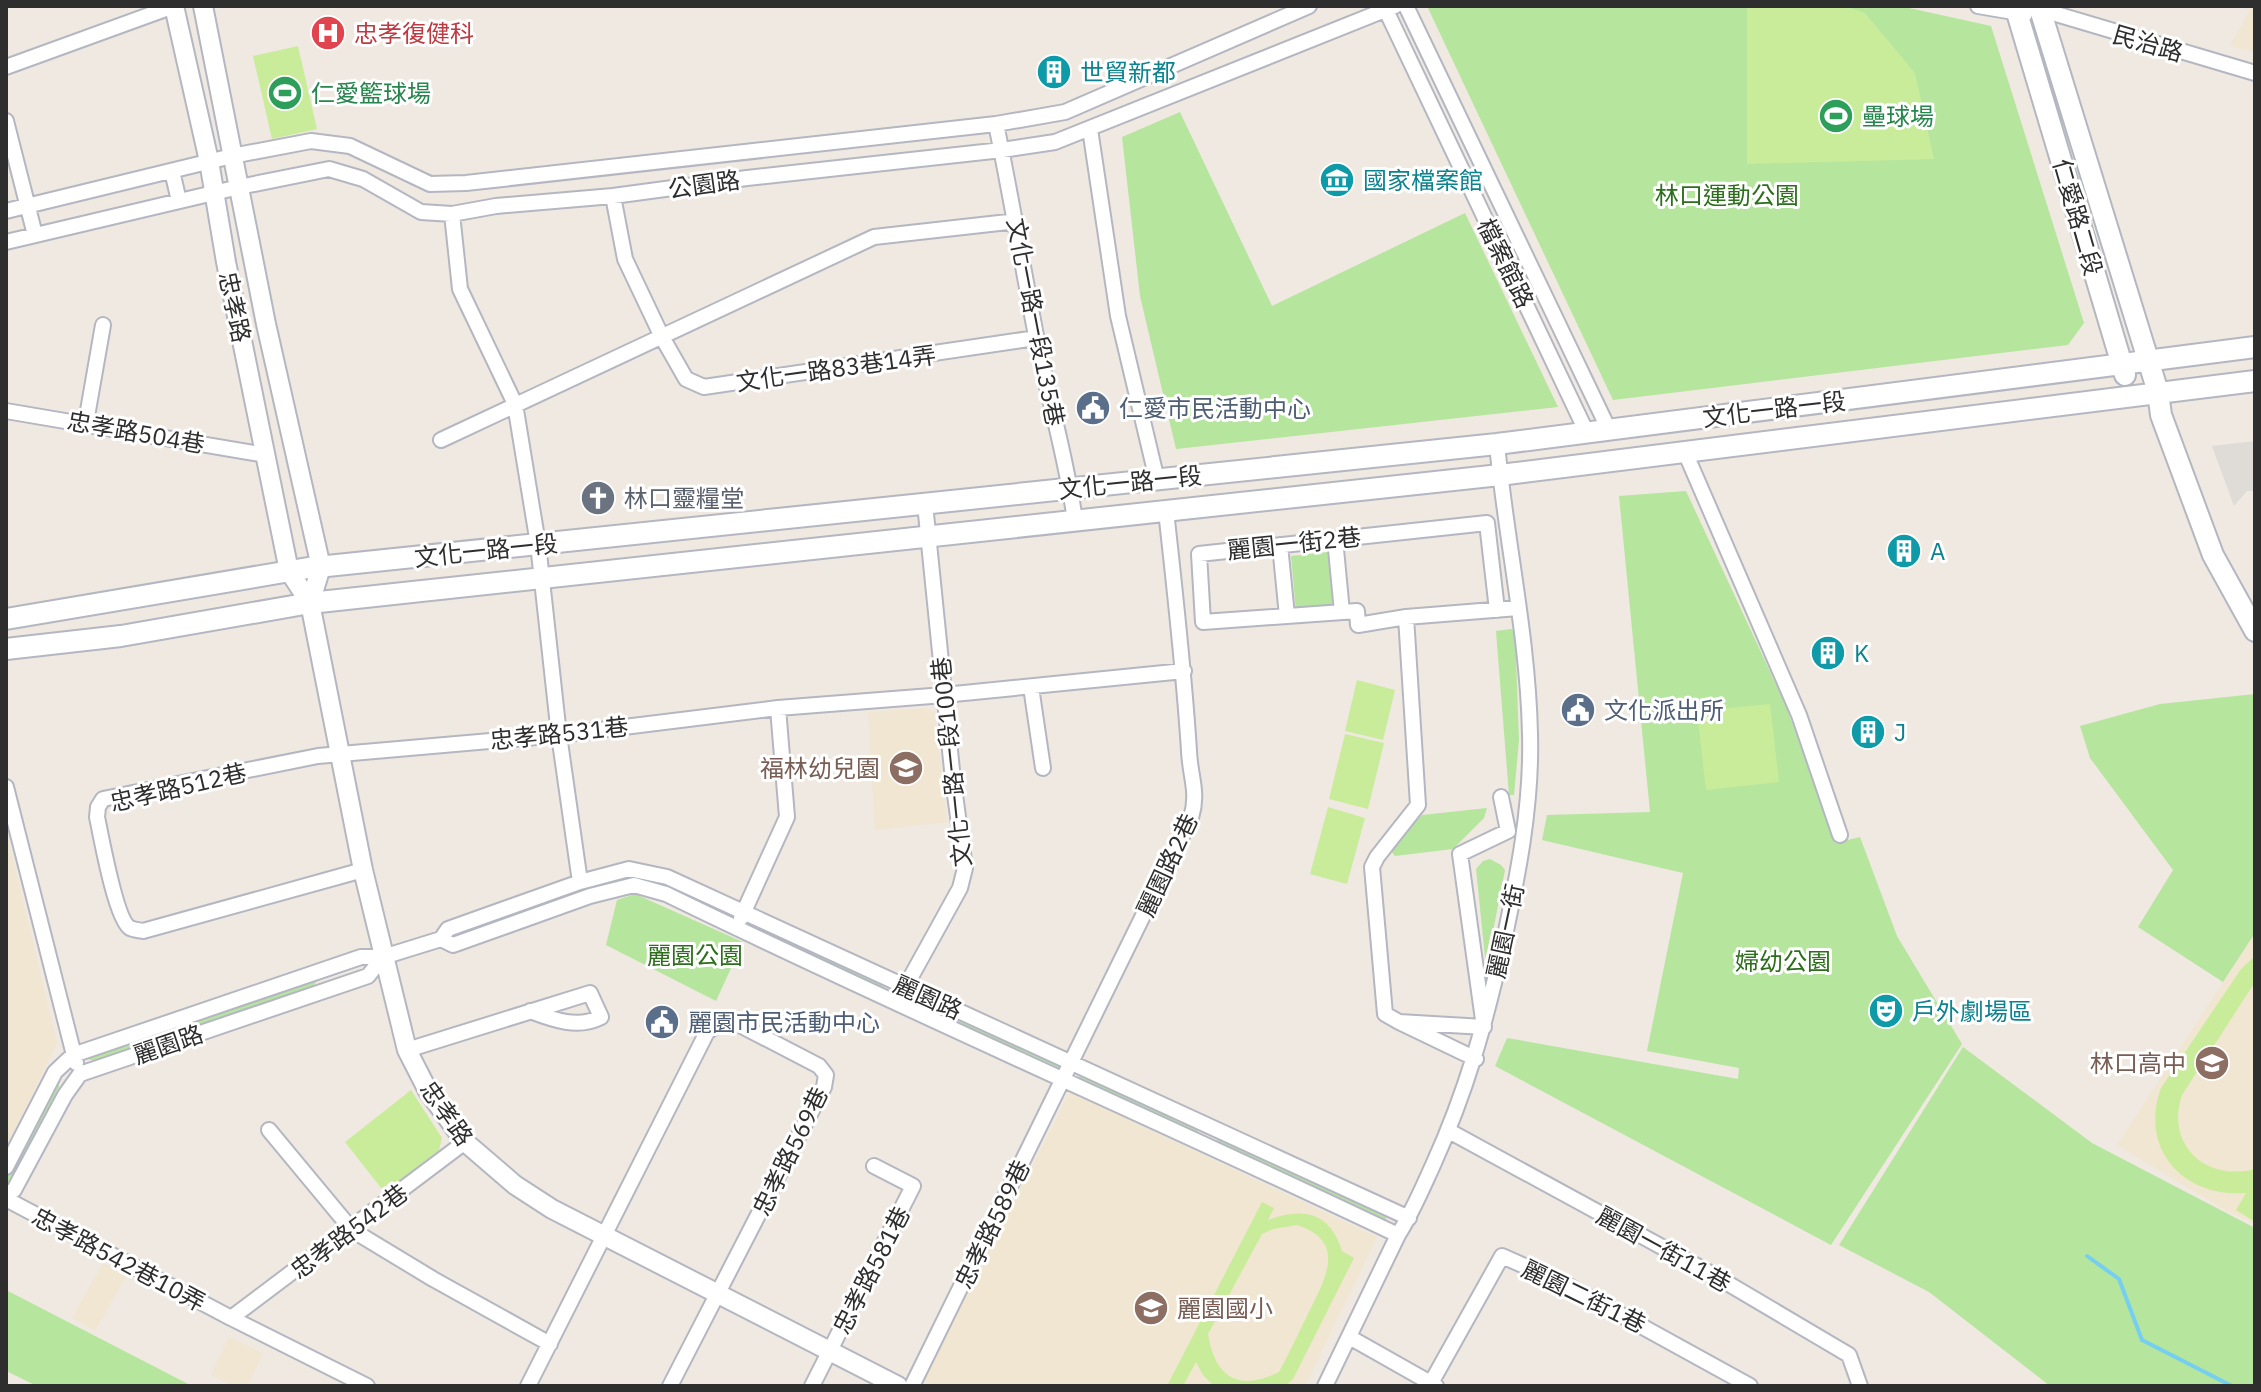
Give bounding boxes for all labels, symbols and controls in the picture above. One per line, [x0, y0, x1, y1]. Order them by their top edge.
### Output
hospital icon: 忠孝復健科 [309, 14, 347, 52]
place label: 忠孝復健科 [354, 17, 474, 49]
street label: 民治路 [2109, 18, 2187, 68]
building icon: 世貿新都 [1035, 53, 1073, 91]
place label: 世貿新都 [1080, 56, 1176, 88]
sports icon: 仁愛籃球場 [266, 74, 304, 112]
place label: 仁愛籃球場 [311, 77, 431, 109]
sports icon: 壘球場 [1817, 97, 1855, 135]
place label: 壘球場 [1862, 100, 1934, 132]
street label: 仁愛路二段 [2046, 155, 2110, 279]
museum icon: 國家檔案館 [1318, 161, 1356, 199]
street label: 公園路 [666, 163, 742, 205]
place label: 國家檔案館 [1363, 164, 1483, 196]
park label: 林口運動公園 [1655, 179, 1799, 211]
street label: 檔案館路 [1471, 213, 1541, 313]
street label: 文化一路一段135巷 [1000, 215, 1072, 429]
street label: 忠孝路 [212, 268, 258, 346]
street label: 文化一路83巷14弄 [734, 338, 938, 398]
street label: 文化一路一段 [1701, 384, 1847, 434]
public building icon: 仁愛市民活動中心 [1074, 389, 1112, 427]
place label: 仁愛市民活動中心 [1119, 392, 1311, 424]
street label: 忠孝路504巷 [65, 404, 207, 460]
street label: 文化一路一段 [1057, 459, 1203, 505]
church icon: 林口靈糧堂 [579, 479, 617, 517]
place label: 林口靈糧堂 [624, 482, 744, 514]
street label: 麗園一街2巷 [1225, 520, 1363, 566]
street label: 文化一路一段 [413, 527, 559, 573]
building icon: A [1885, 532, 1923, 570]
place label: A [1930, 535, 1945, 567]
building icon: K [1809, 634, 1847, 672]
place label: K [1854, 637, 1869, 669]
street label: 文化一路一段100巷 [924, 655, 978, 869]
public building icon: 文化派出所 [1559, 691, 1597, 729]
place label: 文化派出所 [1604, 694, 1724, 726]
street label: 忠孝路531巷 [488, 710, 630, 756]
building icon: J [1849, 713, 1887, 751]
place label: J [1894, 716, 1906, 748]
school or university icon: 福林幼兒園 [887, 749, 925, 787]
place label: 福林幼兒園 [760, 752, 880, 784]
street label: 忠孝路512巷 [107, 756, 249, 818]
street label: 麗園路2巷 [1129, 808, 1205, 922]
street label: 麗園一街 [1479, 881, 1531, 981]
park label: 麗園公園 [647, 939, 743, 971]
park label: 婦幼公園 [1735, 945, 1831, 977]
street label: 麗園路 [889, 968, 967, 1026]
theatre icon: 戶外劇場區 [1867, 992, 1905, 1030]
place label: 戶外劇場區 [1912, 995, 2032, 1027]
public building icon: 麗園市民活動中心 [643, 1003, 681, 1041]
place label: 麗園市民活動中心 [688, 1006, 880, 1038]
street label: 麗園路 [129, 1017, 207, 1071]
school or university icon: 林口高中 [2193, 1044, 2231, 1082]
place label: 林口高中 [2090, 1047, 2186, 1079]
street label: 忠孝路 [413, 1074, 481, 1152]
street label: 忠孝路569巷 [745, 1081, 835, 1221]
street label: 忠孝路589巷 [947, 1154, 1037, 1294]
street label: 忠孝路542巷 [284, 1176, 414, 1286]
street label: 麗園一街11巷 [1591, 1199, 1737, 1299]
street label: 忠孝路542巷10弄 [27, 1200, 211, 1318]
street label: 忠孝路581巷 [825, 1201, 917, 1339]
street label: 麗園二街1巷 [1517, 1252, 1651, 1340]
school or university icon: 麗園國小 [1132, 1289, 1170, 1327]
place label: 麗園國小 [1177, 1292, 1273, 1324]

